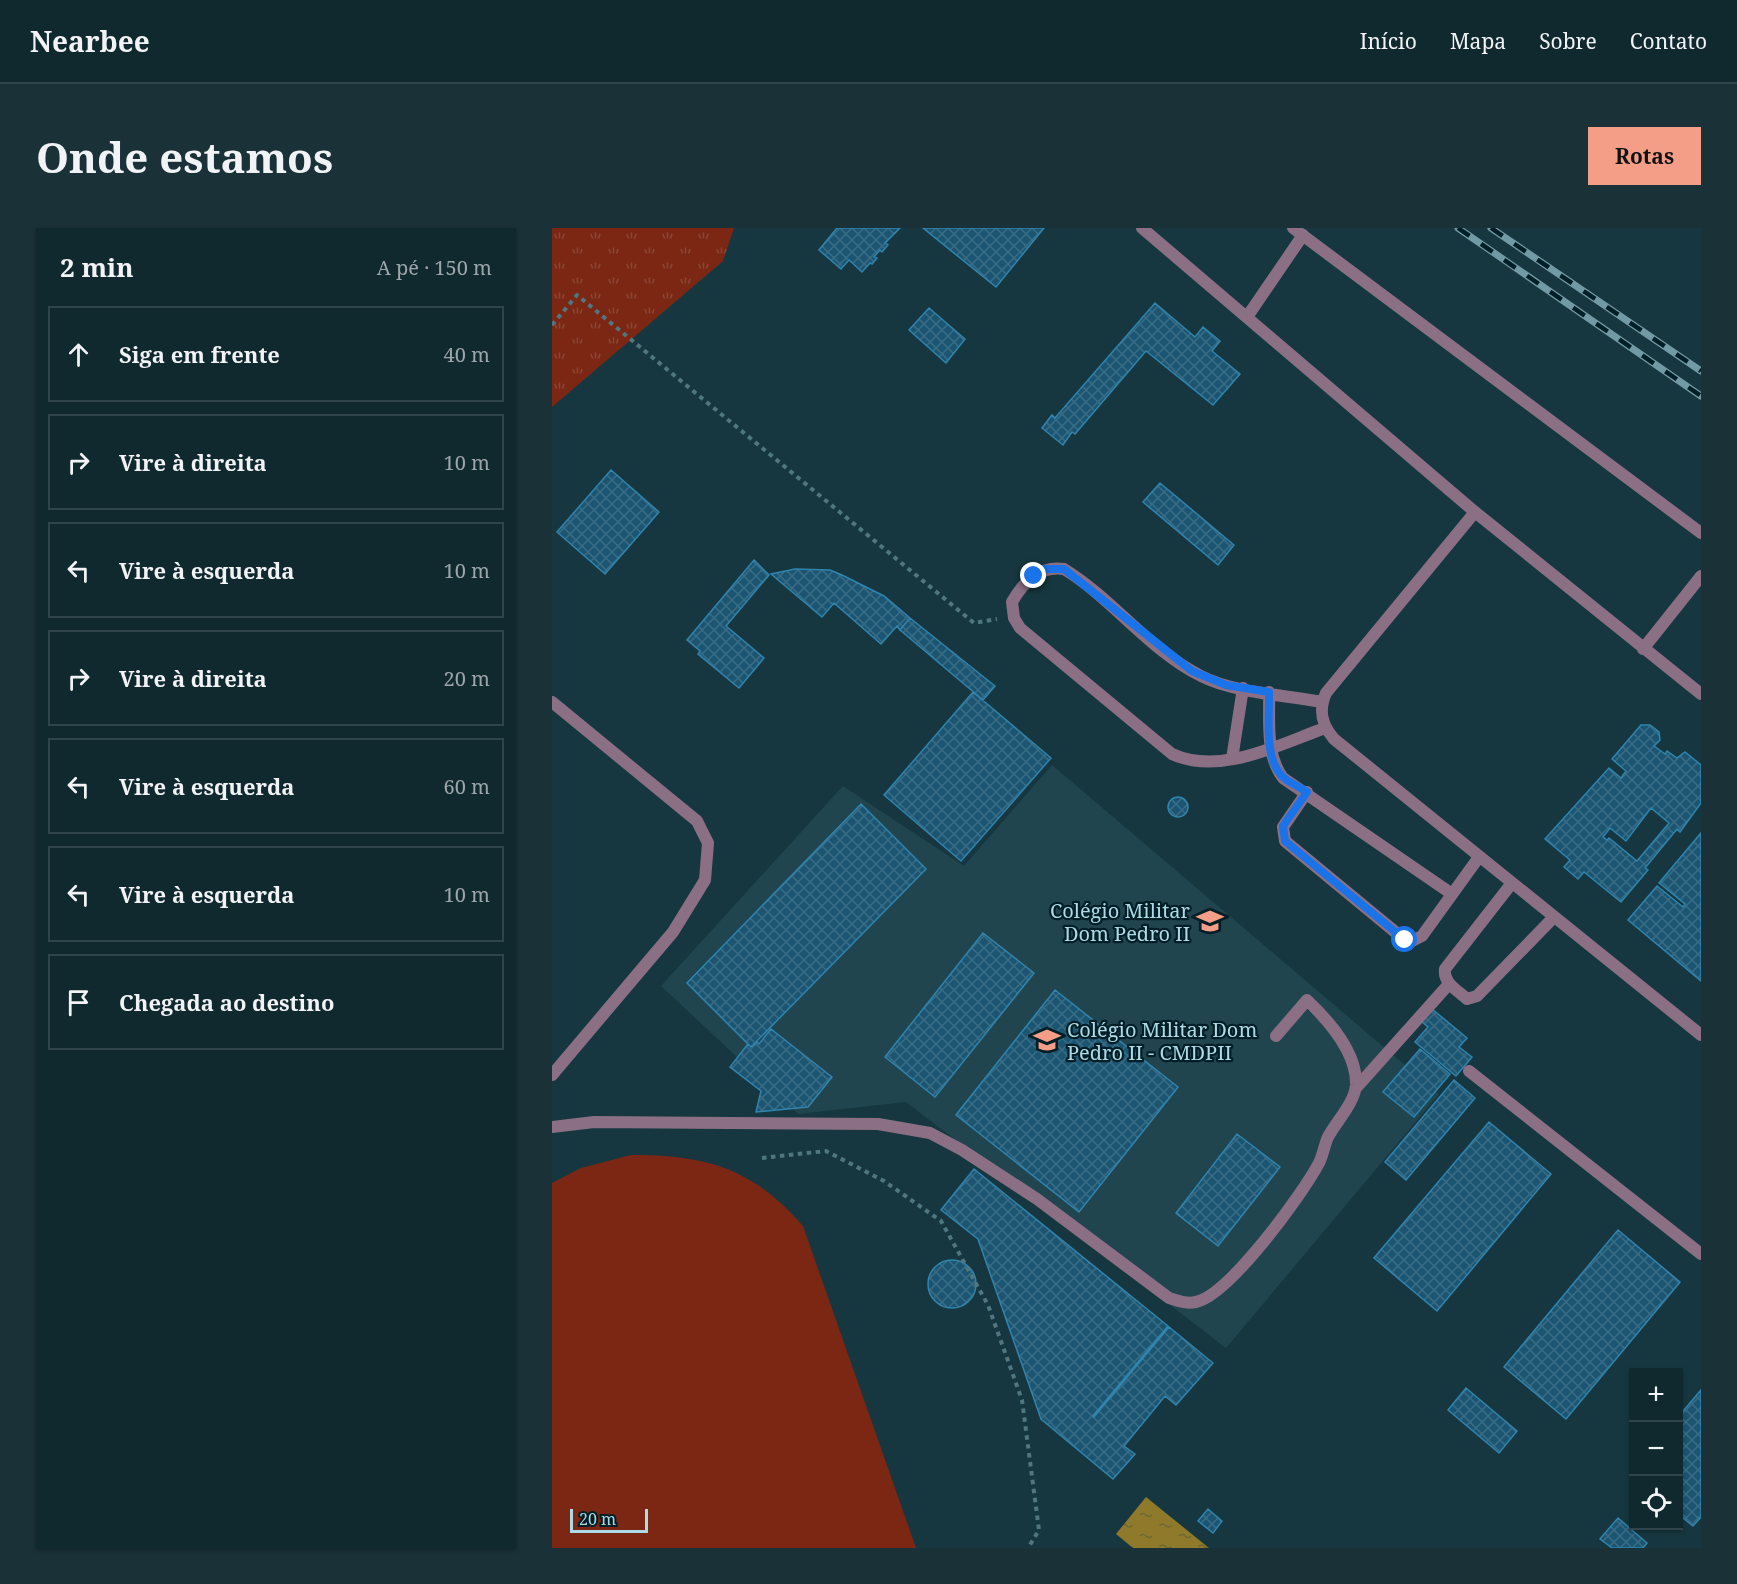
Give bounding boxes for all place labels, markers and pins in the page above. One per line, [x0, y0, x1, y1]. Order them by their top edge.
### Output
place label: Colégio Militar Dom Pedro II [1050, 897, 1191, 947]
school or university icon: Colégio Militar Dom Pedro II [1195, 906, 1225, 936]
place label: Colégio Militar Dom Pedro II - CMDPII [1067, 1016, 1257, 1066]
school or university icon: Colégio Militar Dom Pedro II - CMDPII [1032, 1025, 1062, 1055]

